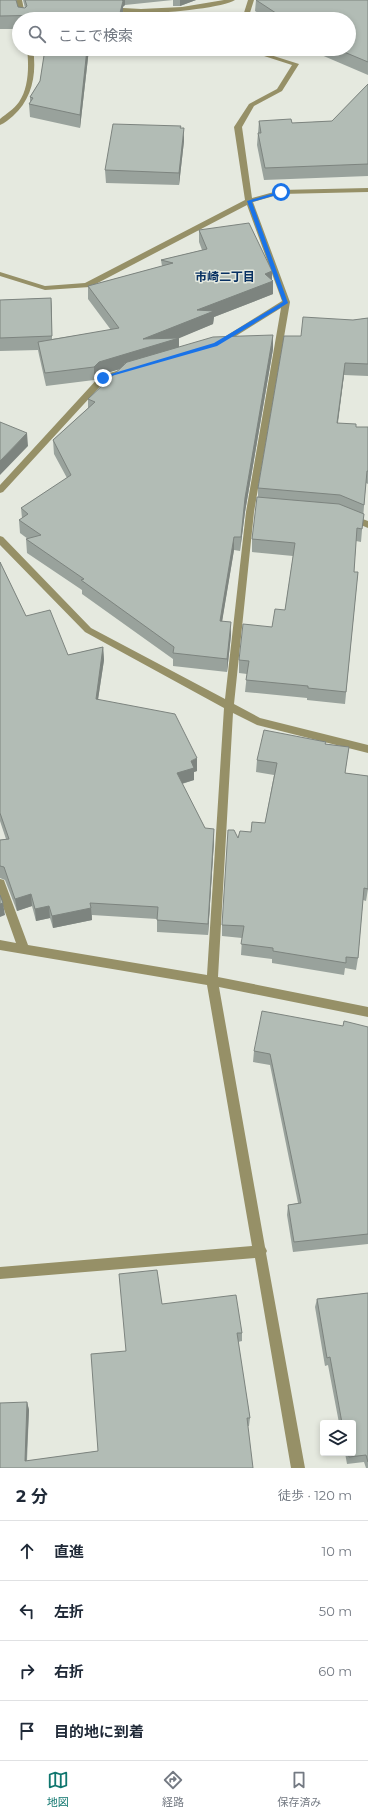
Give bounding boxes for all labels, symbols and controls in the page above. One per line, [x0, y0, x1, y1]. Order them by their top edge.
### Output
search box [12, 12, 356, 56]
icon: search [26, 23, 48, 45]
text: ここで検索 [58, 26, 133, 45]
route start [272, 183, 290, 201]
district label: 市崎二丁目 [195, 269, 255, 284]
route end [94, 369, 112, 387]
map controls [320, 1420, 356, 1456]
button: layers [320, 1420, 356, 1456]
text: 2 分 [16, 1486, 48, 1506]
text: 徒歩 · 120 m [278, 1487, 352, 1503]
icon: ahead [16, 1540, 38, 1562]
text: 直進 [54, 1542, 84, 1561]
text: 10 m [322, 1543, 352, 1559]
icon: left [16, 1600, 38, 1622]
text: 左折 [54, 1602, 84, 1621]
text: 50 m [319, 1603, 352, 1619]
icon: right [16, 1660, 38, 1682]
text: 右折 [54, 1662, 84, 1681]
text: 60 m [318, 1663, 352, 1679]
icon: arrive [16, 1720, 38, 1742]
text: 目的地に到着 [54, 1722, 144, 1741]
tab: 地図 [47, 1769, 69, 1809]
tab: 経路 [162, 1769, 184, 1809]
tab: 保存済み [277, 1769, 321, 1809]

